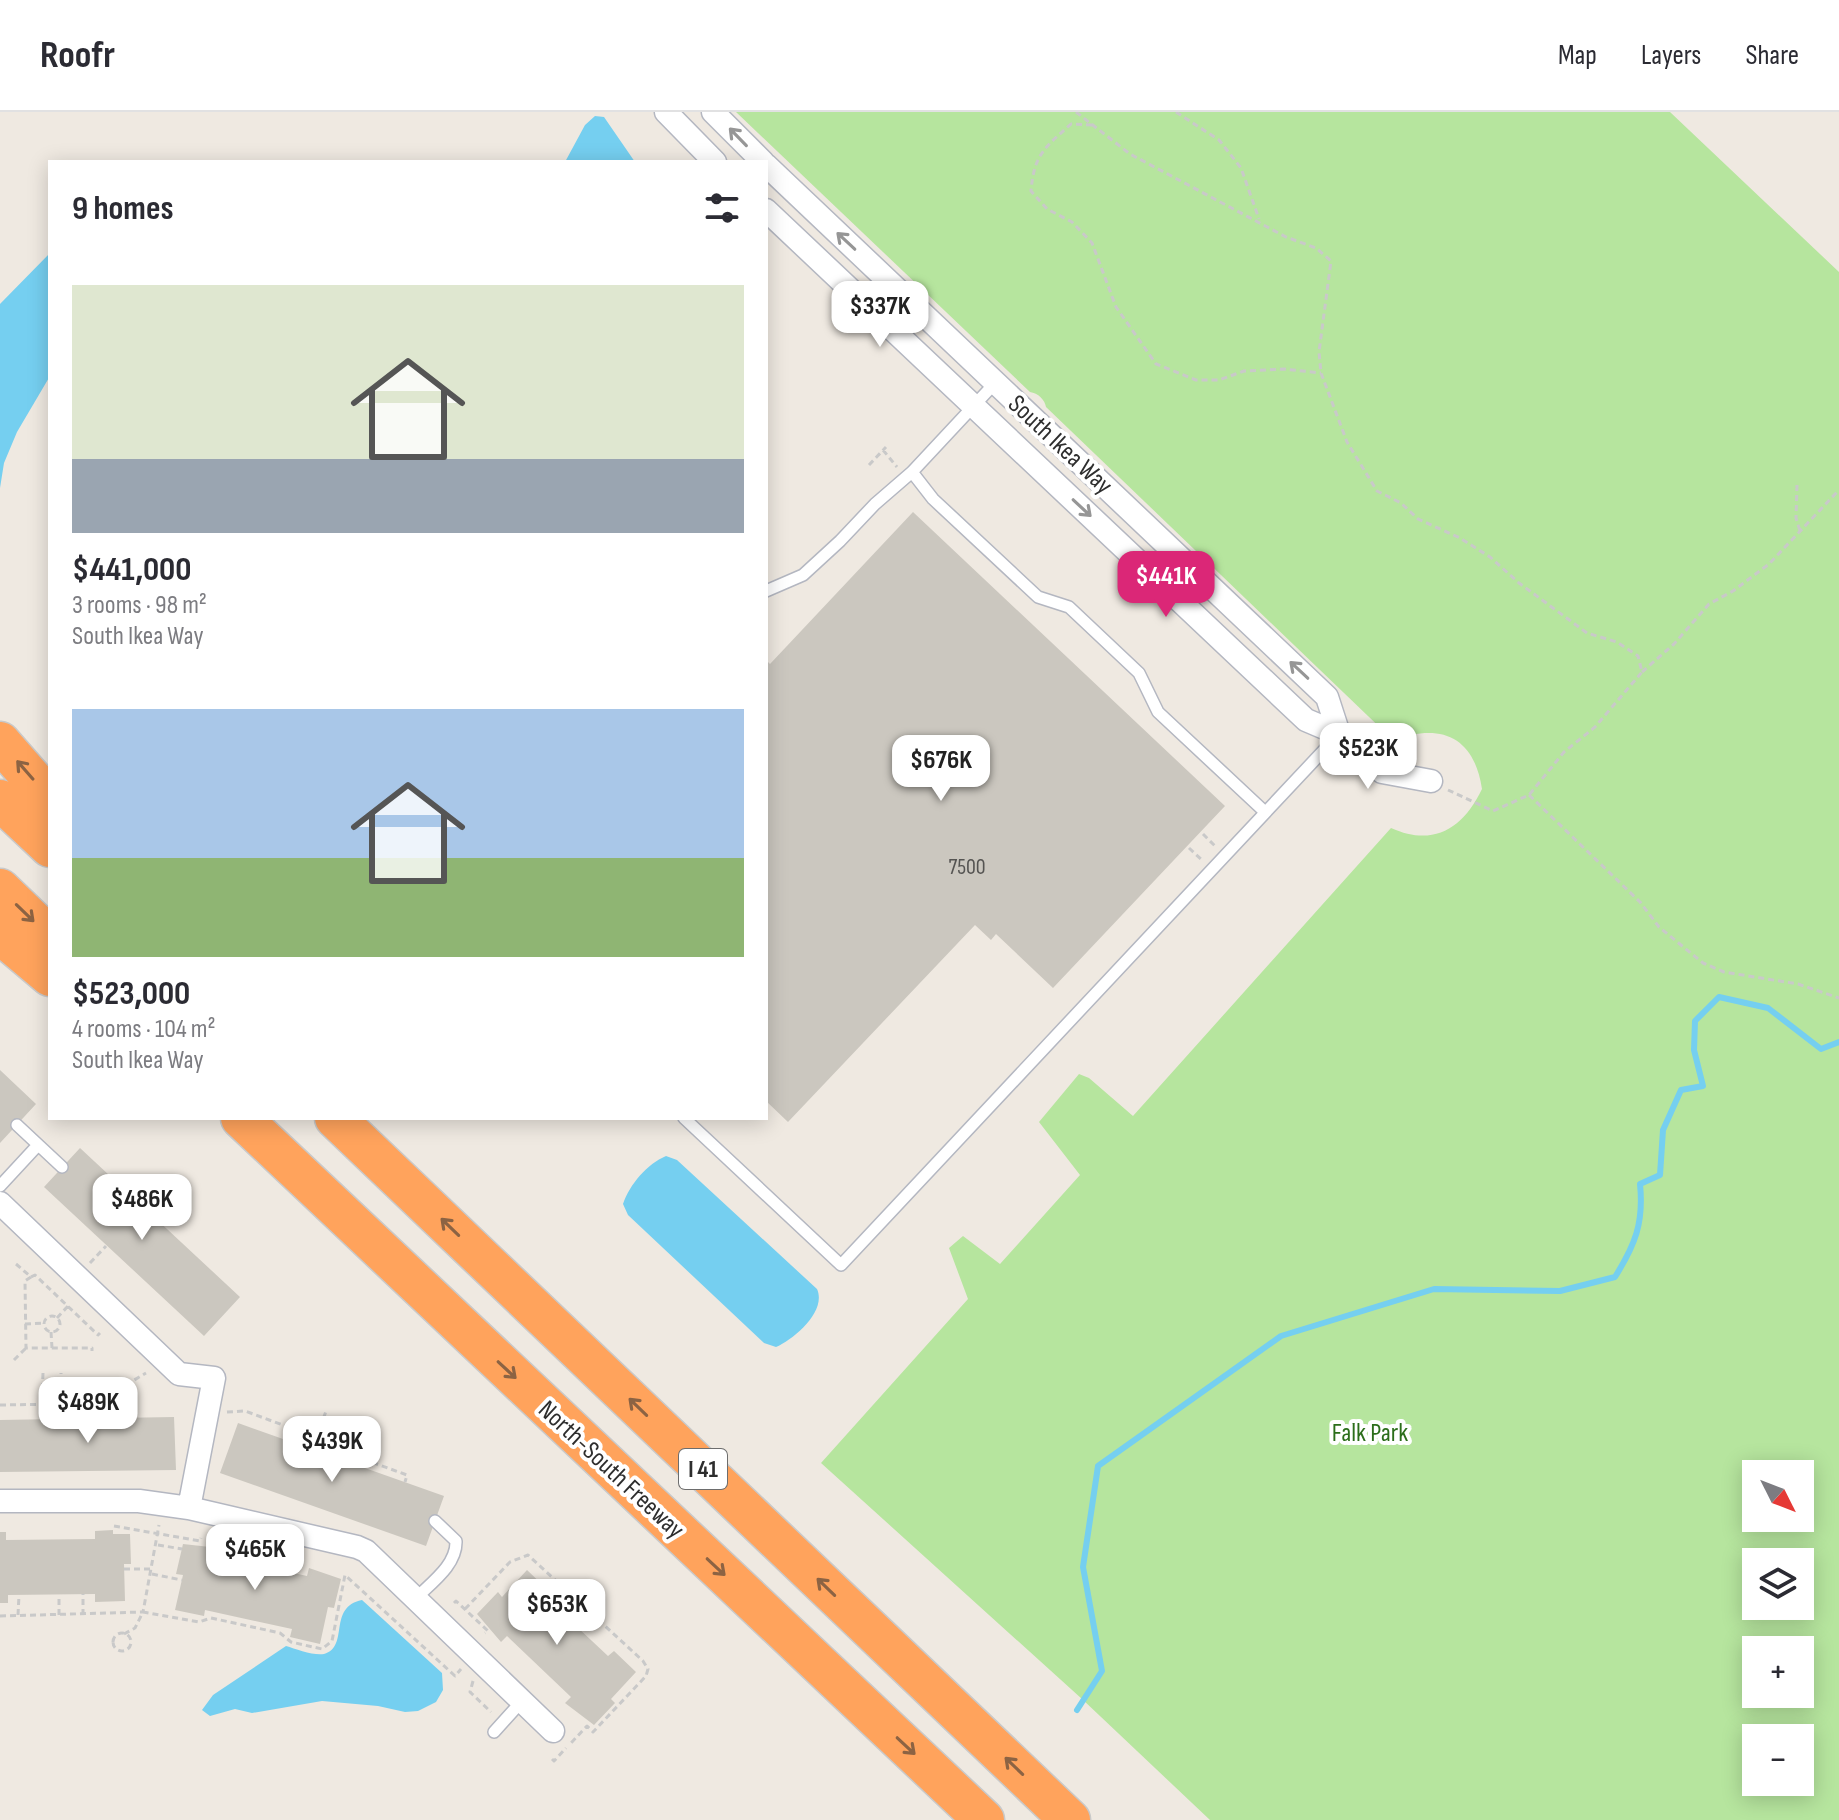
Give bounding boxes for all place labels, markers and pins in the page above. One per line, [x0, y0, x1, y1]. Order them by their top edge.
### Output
pin: $337K [824, 281, 936, 349]
pin: $441K [1110, 551, 1222, 619]
pin: $523K [1312, 723, 1424, 791]
pin: $676K [885, 735, 997, 803]
pin: $486K [86, 1174, 198, 1242]
pin: $489K [32, 1377, 144, 1445]
pin: $439K [276, 1416, 388, 1484]
pin: $465K [199, 1524, 311, 1592]
pin: $653K [501, 1579, 613, 1647]

